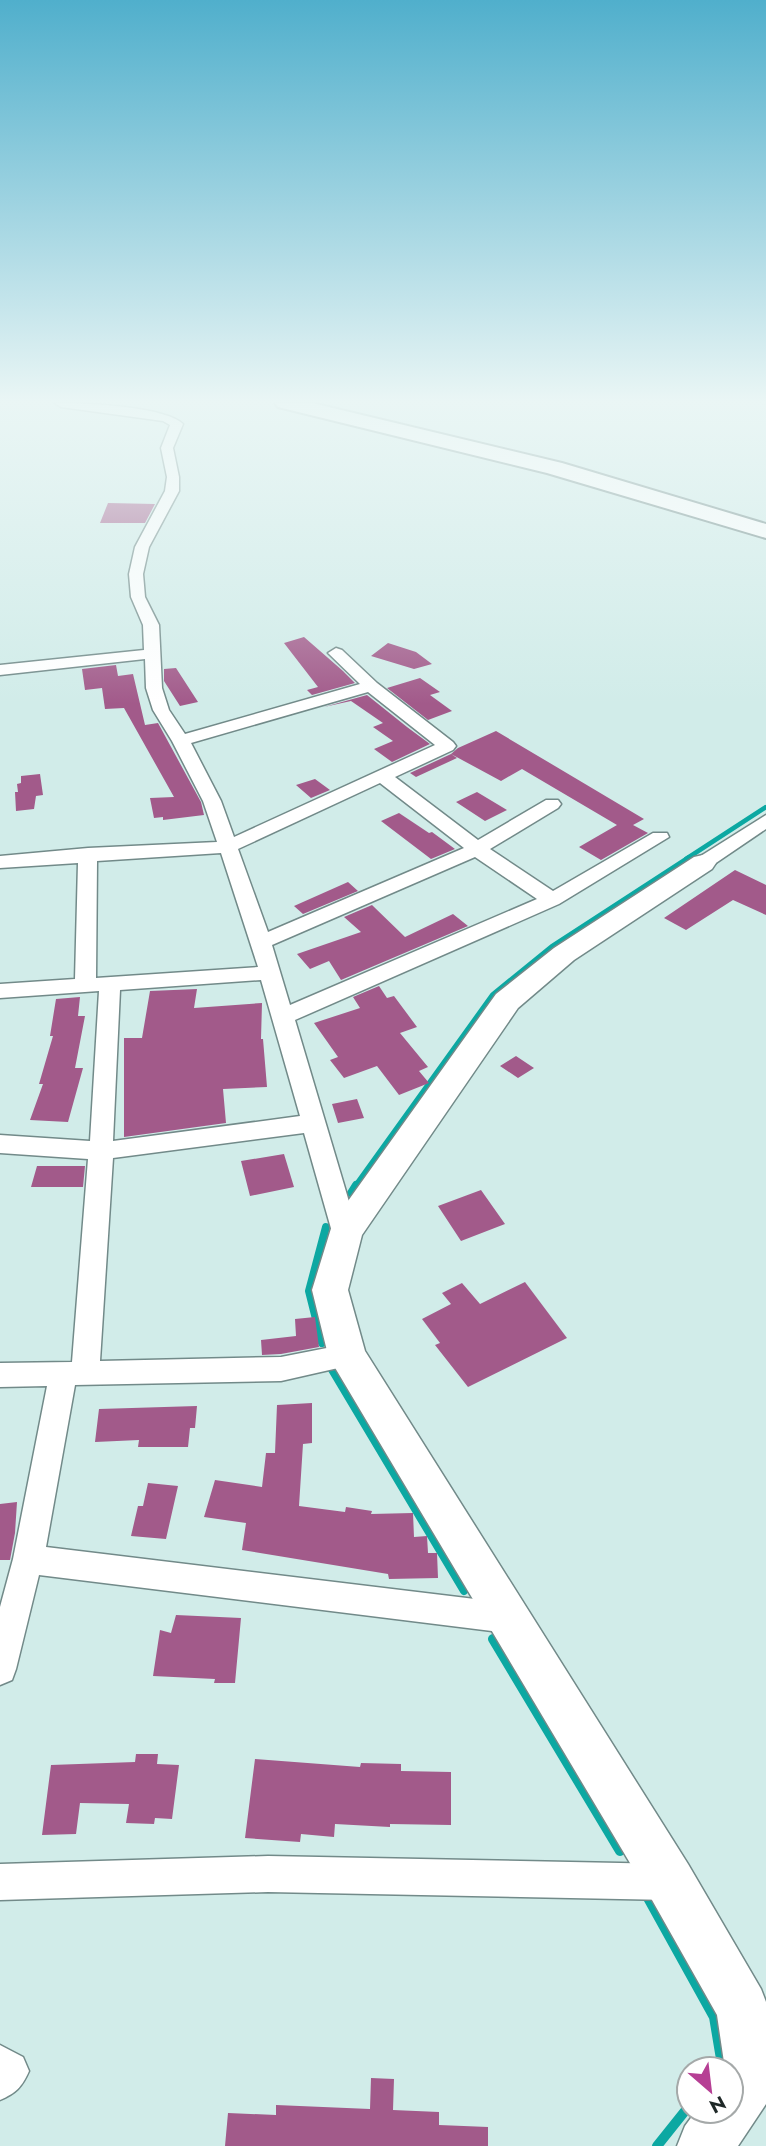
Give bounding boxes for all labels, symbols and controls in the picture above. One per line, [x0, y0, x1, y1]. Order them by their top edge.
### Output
north arrow [675, 2055, 745, 2125]
text: N [705, 2089, 731, 2120]

